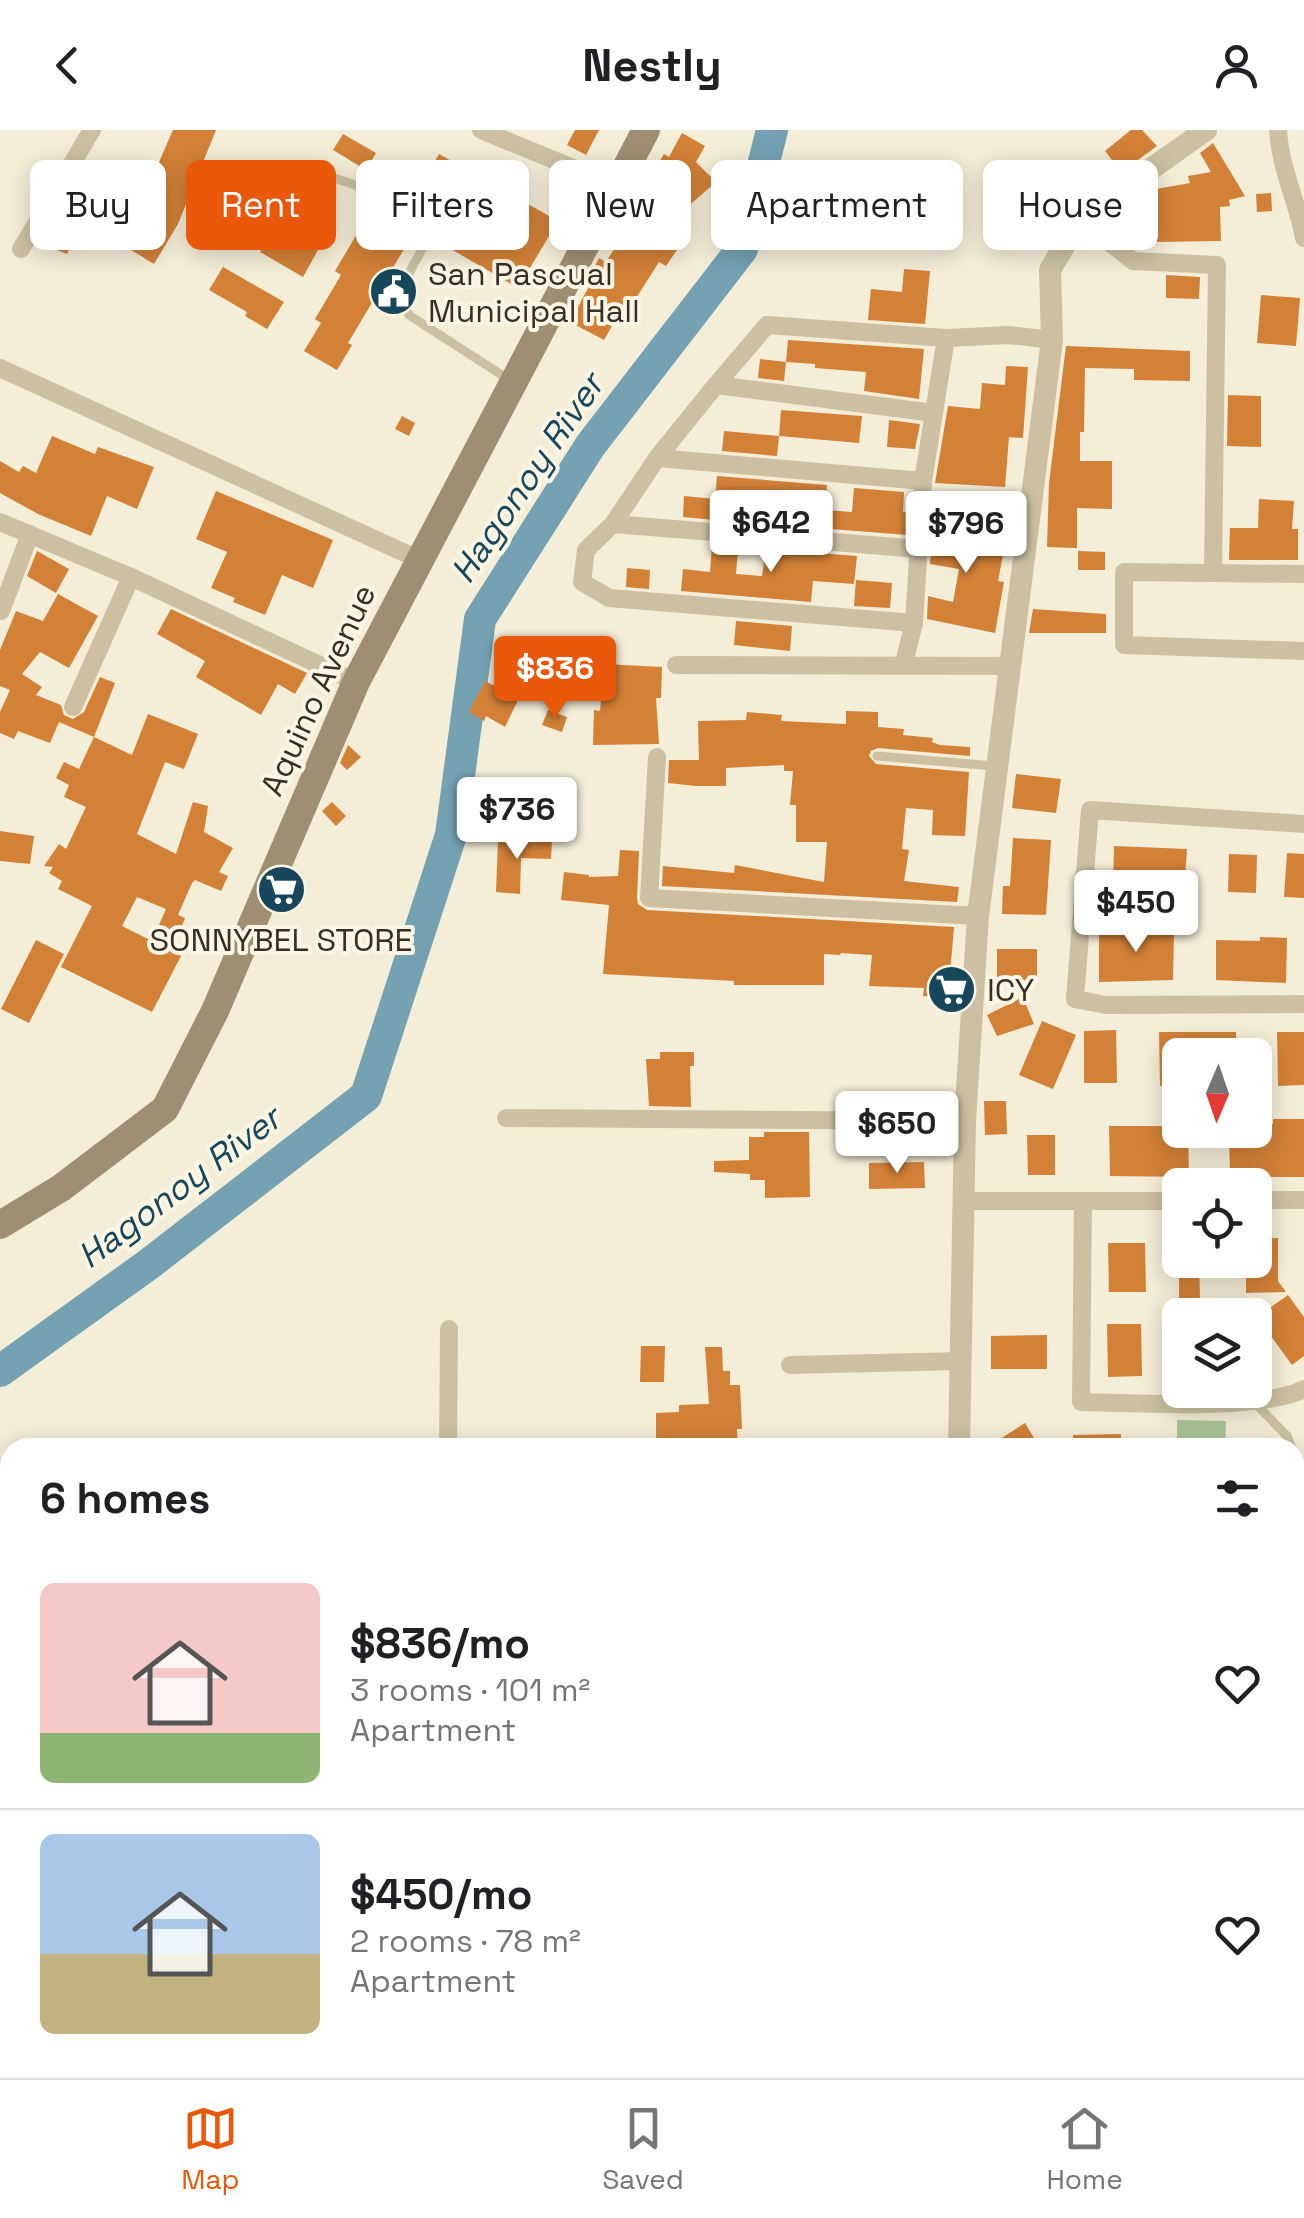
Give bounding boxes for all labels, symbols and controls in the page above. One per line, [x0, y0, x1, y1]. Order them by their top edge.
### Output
text: Nestly [582, 37, 722, 94]
icon: back [40, 38, 95, 93]
icon: person [1209, 38, 1264, 93]
chip: Buy [30, 160, 166, 250]
chip: Rent [186, 160, 336, 250]
chip: Filters [356, 160, 529, 250]
chip: New [549, 160, 691, 250]
chip: Apartment [711, 160, 963, 250]
chip: House [983, 160, 1158, 250]
place label: San Pascual Municipal Hall [428, 254, 640, 331]
public building icon: San Pascual Municipal Hall [367, 266, 419, 318]
water label: Hagonoy River [441, 362, 615, 591]
pin: $642 [712, 490, 830, 575]
pin: $796 [907, 491, 1025, 576]
text: $642 [732, 502, 810, 542]
text: $796 [928, 503, 1004, 543]
street label: Aquino Avenue [252, 578, 384, 802]
pin: $836 [496, 636, 614, 721]
text: $836 [516, 648, 594, 688]
pin: $736 [458, 777, 576, 862]
text: $736 [479, 789, 555, 829]
supermarket icon: SONNYBEL STORE [255, 864, 307, 916]
pin: $450 [1077, 870, 1195, 955]
text: $450 [1096, 882, 1176, 922]
place label: SONNYBEL STORE [149, 920, 413, 960]
supermarket icon: ICY [926, 964, 978, 1016]
place label: ICY [987, 970, 1035, 1010]
north arrow [1162, 1038, 1272, 1148]
map controls [1162, 1038, 1272, 1408]
pin: $650 [838, 1091, 956, 1176]
water label: Hagonoy River [69, 1094, 292, 1278]
text: $650 [857, 1103, 937, 1143]
button: locate [1162, 1168, 1272, 1278]
button: layers [1162, 1298, 1272, 1408]
icon: filters [1210, 1471, 1265, 1526]
text: 6 homes [40, 1472, 210, 1525]
text: $836/mo [350, 1617, 530, 1670]
icon: home [120, 1623, 240, 1743]
icon: heart [1210, 1656, 1265, 1711]
text: 3 rooms · 101 m² [350, 1670, 590, 1710]
text: Apartment [350, 1710, 516, 1750]
text: $450/mo [350, 1868, 532, 1921]
icon: home [120, 1874, 240, 1994]
icon: heart [1210, 1907, 1265, 1962]
text: 2 rooms · 78 m² [350, 1921, 581, 1961]
text: Apartment [350, 1961, 516, 2001]
tab: Map [181, 2101, 240, 2197]
tab: Saved [602, 2101, 684, 2197]
tab: Home [1046, 2101, 1123, 2197]

